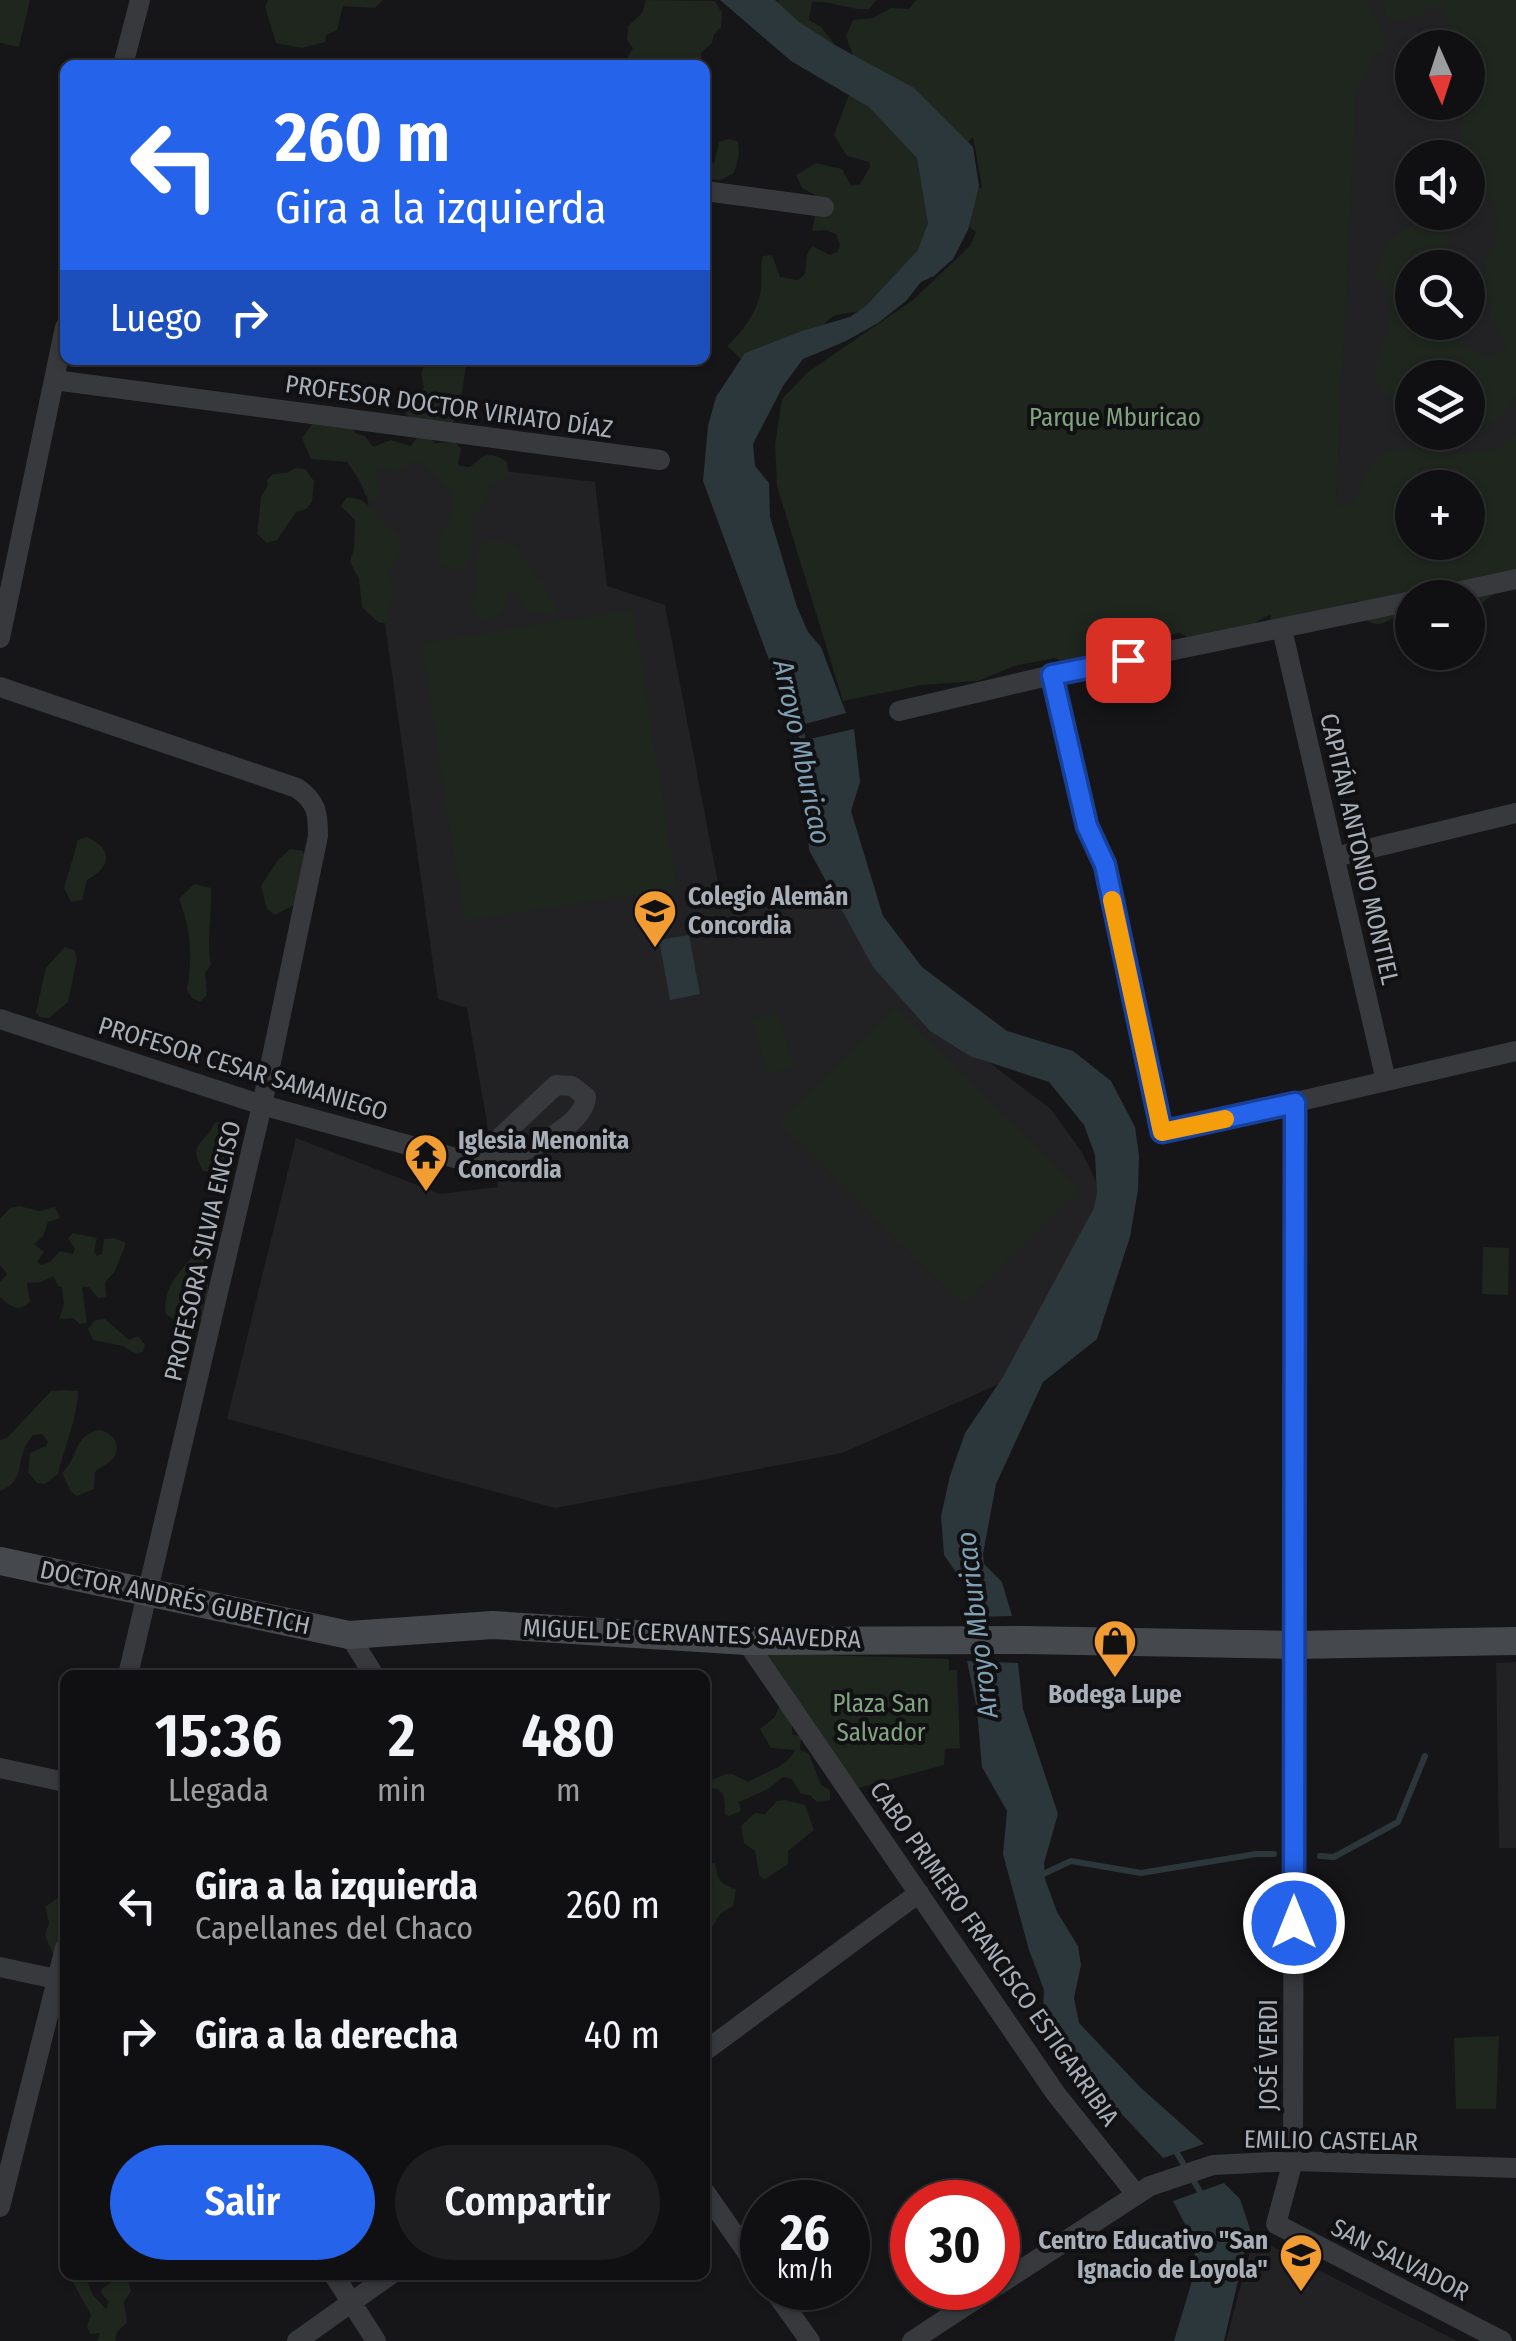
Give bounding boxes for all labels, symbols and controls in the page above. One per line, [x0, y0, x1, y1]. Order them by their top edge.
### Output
north arrow [1395, 30, 1485, 120]
map controls [1395, 30, 1485, 670]
text: 260 m [275, 96, 450, 180]
icon: left [110, 100, 240, 230]
button: sound [1395, 140, 1485, 230]
text: Gira a la izquierda [275, 181, 607, 235]
button: search [1395, 250, 1485, 340]
icon: right [222, 290, 277, 345]
text: Luego [110, 295, 202, 341]
button: layers [1395, 360, 1485, 450]
street label: PROFESOR DOCTOR VIRIATO DÍAZ [283, 368, 615, 445]
park label: Parque Mburicao [1029, 403, 1201, 433]
button: + [1395, 470, 1485, 560]
button: − [1395, 580, 1485, 670]
pin [1086, 618, 1171, 703]
icon: arrive [1101, 633, 1156, 688]
water label: Arroyo Mburicao [766, 656, 838, 847]
street label: CAPITÁN ANTONIO MONTIEL [1313, 710, 1406, 987]
place label: Colegio Alemán Concordia [688, 882, 848, 941]
school or university icon: Colegio Alemán Concordia [632, 888, 678, 949]
street label: PROFESOR CESAR SAMANIEGO [95, 1011, 391, 1127]
street label: PROFESORA SILVIA ENCISO [158, 1118, 248, 1384]
place label: Iglesia Menonita Concordia [458, 1126, 629, 1185]
temple icon: Iglesia Menonita Concordia [403, 1132, 449, 1193]
water label: Arroyo Mburicao [949, 1530, 1005, 1721]
street label: DOCTOR ANDRÉS GUBETICH [37, 1554, 313, 1641]
street label: MIGUEL DE CERVANTES SAAVEDRA [523, 1613, 861, 1655]
shop icon: Bodega Lupe [1092, 1618, 1138, 1679]
place label: Bodega Lupe [1048, 1680, 1182, 1710]
park label: Plaza San Salvador [832, 1689, 930, 1748]
text: 15:36 [155, 1700, 282, 1772]
text: 2 [388, 1700, 415, 1772]
text: 480 [521, 1700, 615, 1772]
text: Llegada [168, 1771, 269, 1809]
text: min [377, 1771, 426, 1809]
text: m [556, 1771, 581, 1809]
street label: CABO PRIMERO FRANCISCO ESTIGARRIBIA [863, 1776, 1125, 2132]
text: Gira a la izquierda [195, 1863, 478, 1909]
position arrow [1242, 1871, 1346, 1975]
icon: left [110, 1878, 165, 1933]
text: 260 m [566, 1882, 660, 1928]
text: Capellanes del Chaco [195, 1909, 473, 1947]
street label: JOSÉ VERDI [1253, 1999, 1284, 2111]
icon: right [110, 2008, 165, 2063]
text: Gira a la derecha [195, 2012, 458, 2058]
text: 40 m [584, 2012, 660, 2058]
street label: EMILIO CASTELAR [1244, 2124, 1419, 2158]
button: Salir [110, 2145, 375, 2260]
button: Compartir [395, 2145, 660, 2260]
speed limit sign: 30 [890, 2180, 1020, 2310]
text: 26 [780, 2203, 830, 2263]
street label: SAN SALVADOR [1326, 2212, 1474, 2308]
place label: Centro Educativo "San Ignacio de Loyola" [1038, 2226, 1268, 2285]
school or university icon: Centro Educativo "San Ignacio de Loyola" [1278, 2232, 1324, 2293]
text: km/h [777, 2255, 833, 2285]

